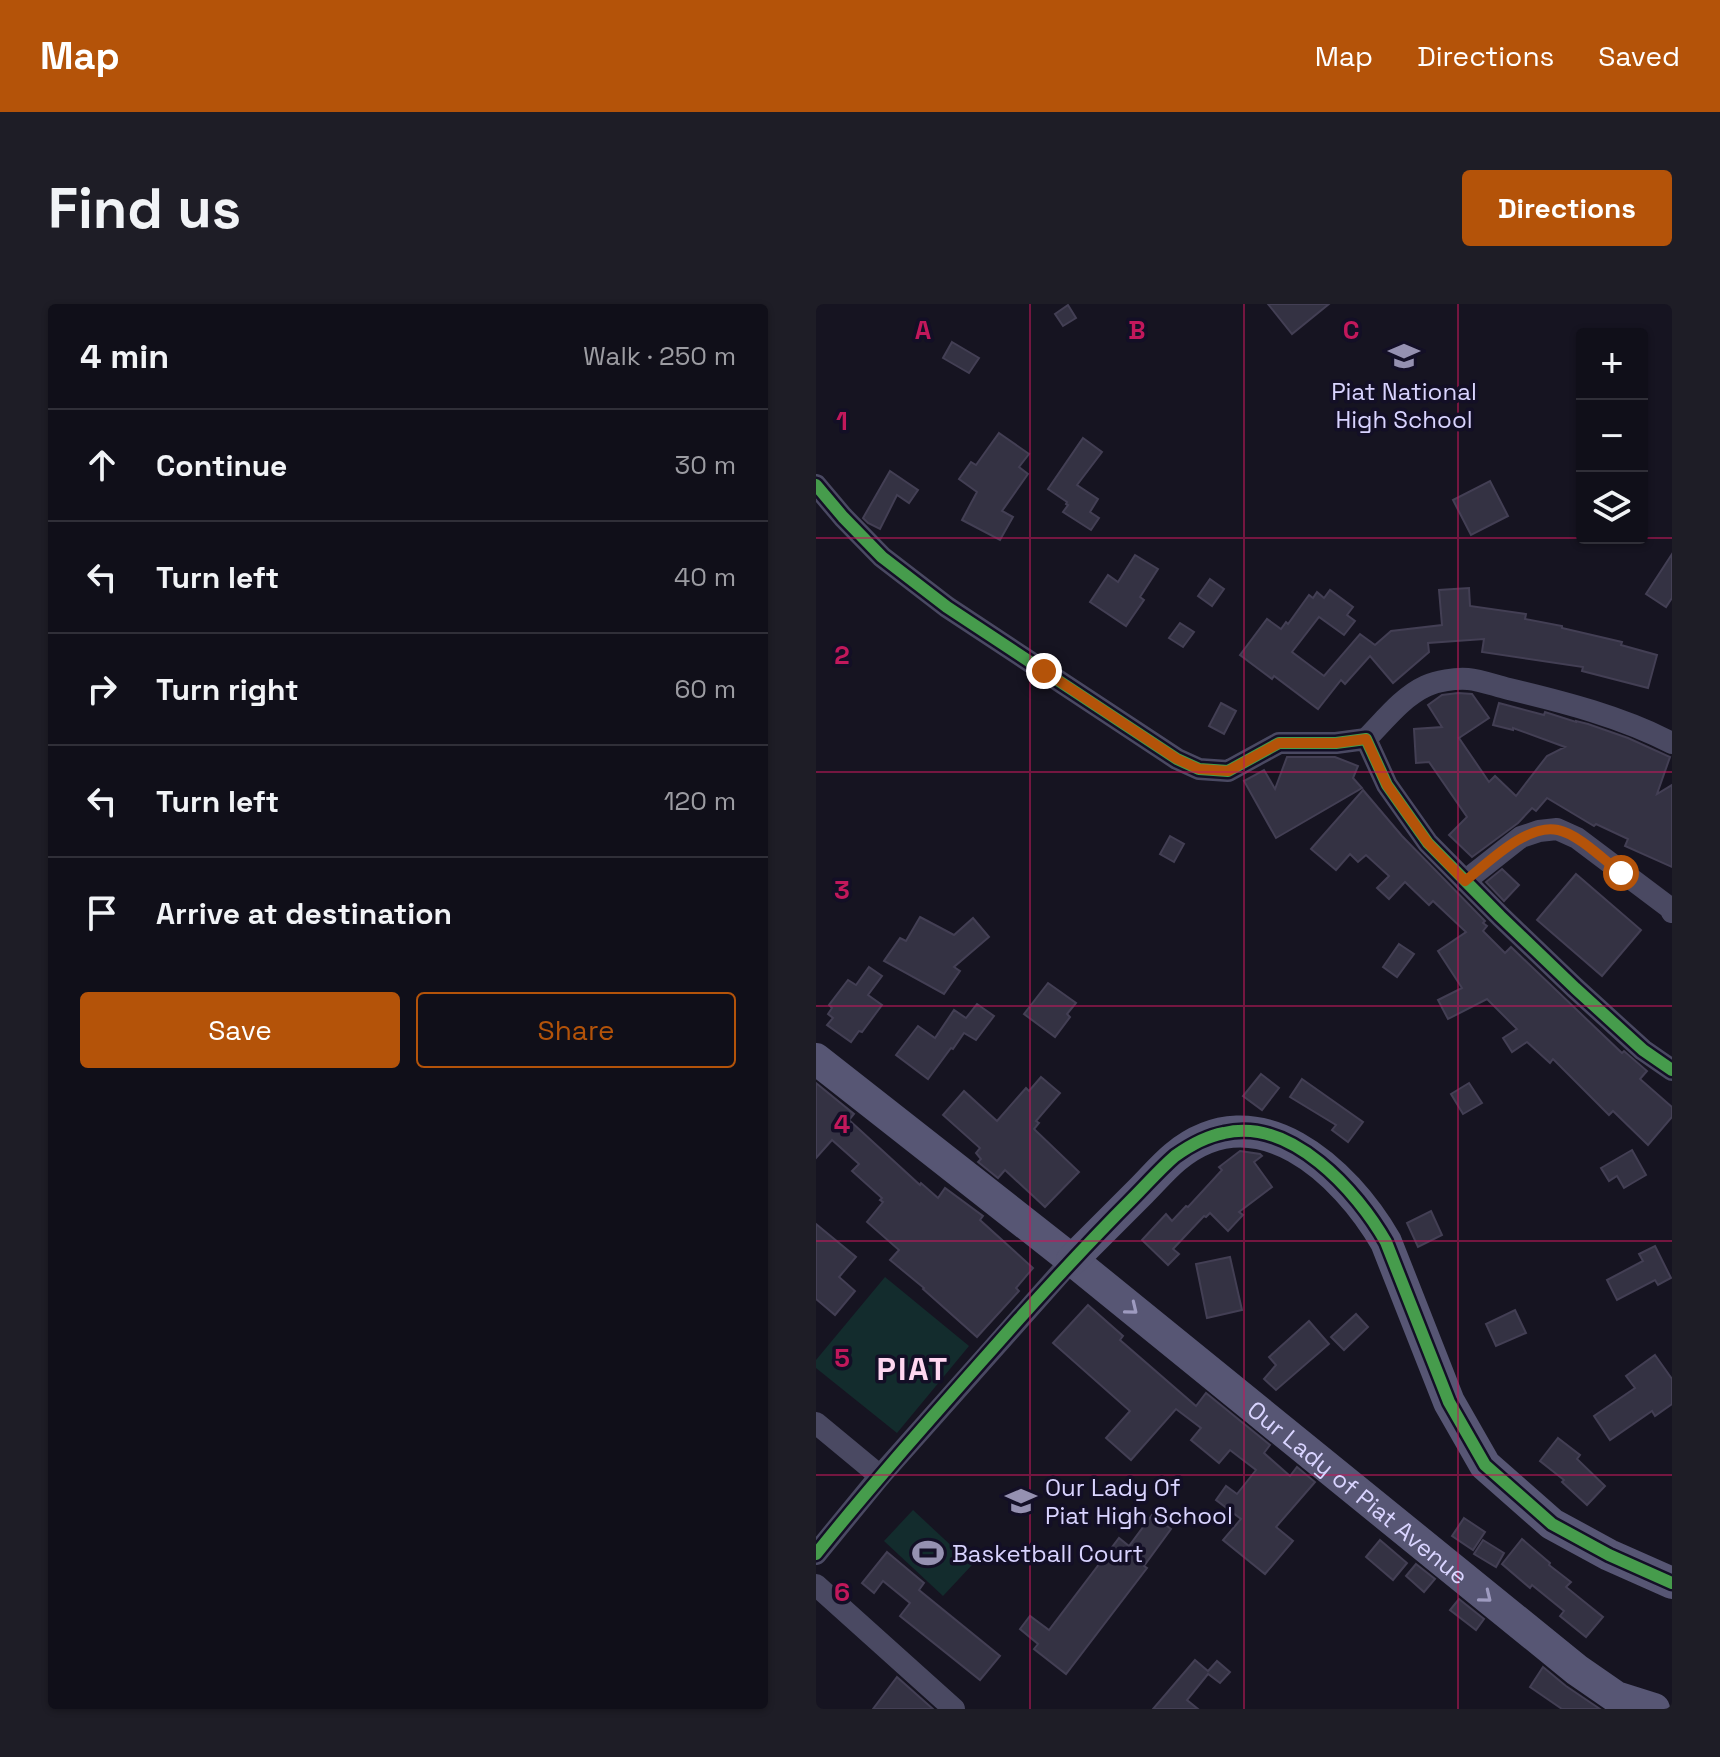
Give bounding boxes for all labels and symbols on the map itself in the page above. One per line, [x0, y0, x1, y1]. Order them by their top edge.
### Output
text: A [915, 313, 932, 347]
text: B [1128, 313, 1146, 347]
text: C [1343, 313, 1359, 347]
school or university icon: Piat National High School [1387, 339, 1421, 373]
place label: Piat National High School [1331, 376, 1477, 435]
text: 1 [836, 404, 848, 438]
text: 2 [834, 638, 850, 672]
route end [1026, 653, 1062, 689]
route start [1603, 855, 1639, 891]
text: 3 [834, 873, 850, 907]
text: 4 [834, 1107, 850, 1141]
one-way arrow [1123, 1299, 1137, 1314]
text: 5 [834, 1341, 850, 1375]
district label: PIAT [877, 1349, 949, 1389]
street label: Our Lady of Piat Avenue [1242, 1394, 1475, 1591]
place label: Our Lady Of Piat High School [1045, 1472, 1233, 1531]
school or university icon: Our Lady Of Piat High School [1004, 1484, 1038, 1518]
sports icon: Basketball Court [911, 1536, 945, 1570]
place label: Basketball Court [952, 1538, 1143, 1569]
text: 6 [834, 1575, 850, 1609]
one-way arrow [1477, 1587, 1491, 1602]

